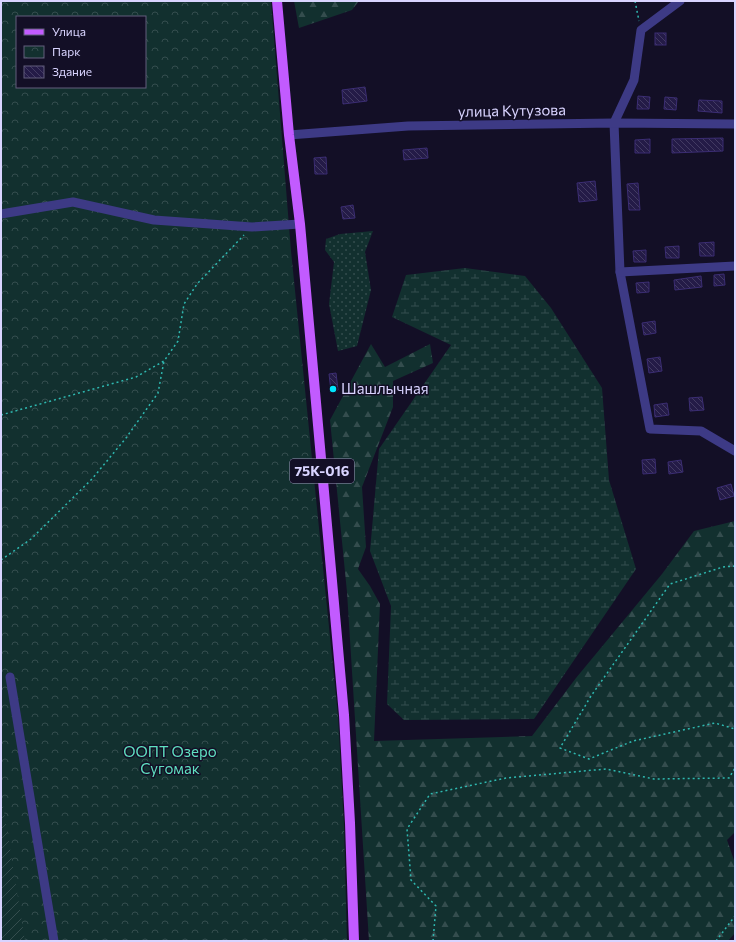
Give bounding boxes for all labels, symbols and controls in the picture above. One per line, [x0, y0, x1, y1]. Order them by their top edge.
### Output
legend [16, 16, 146, 88]
text: Улица [52, 24, 86, 38]
text: Парк [52, 44, 81, 58]
text: Здание [52, 64, 92, 78]
street label: улица Кутузова [458, 100, 566, 120]
place label: Шашлычная [341, 379, 429, 397]
marker: Шашлычная [328, 384, 338, 394]
road number: 75К-016 [290, 459, 354, 483]
park label: ООПТ Озеро Сугомак [123, 742, 217, 777]

